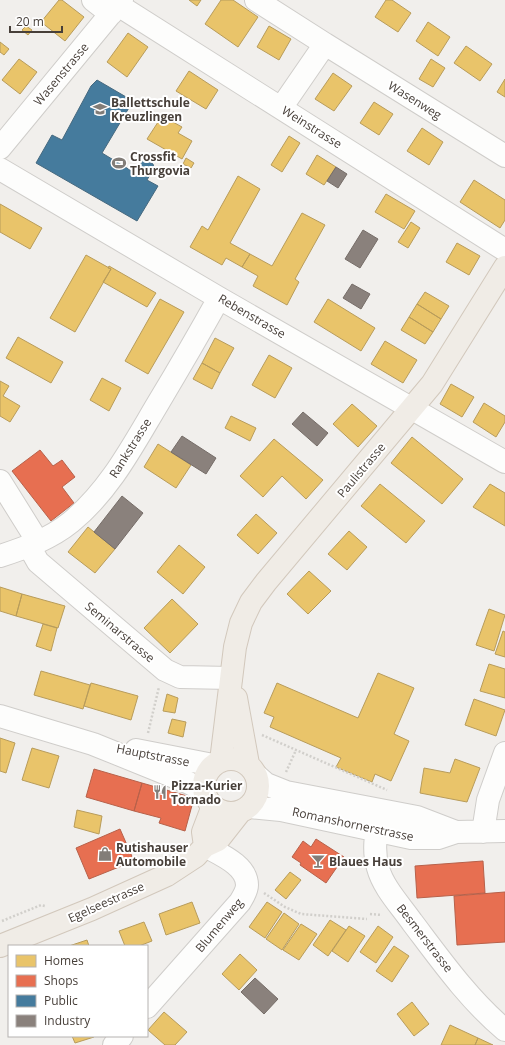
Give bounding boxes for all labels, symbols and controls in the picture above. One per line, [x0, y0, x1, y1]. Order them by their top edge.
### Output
scale bar [10, 8, 62, 34]
text: 20 m [16, 13, 44, 30]
street label: Wasenstrasse [30, 39, 93, 109]
street label: Wasenweg [385, 77, 445, 123]
place label: Ballettschule Kreuzlingen [111, 94, 190, 125]
school or university icon: Ballettschule Kreuzlingen [92, 101, 108, 117]
street label: Weinstrasse [279, 102, 346, 152]
place label: Crossfit Thurgovia [130, 148, 190, 179]
sports icon: Crossfit Thurgovia [111, 155, 127, 171]
street label: Rebenstrasse [215, 290, 289, 342]
street label: Rankstrasse [105, 415, 155, 481]
street label: Paulistrasse [333, 439, 389, 501]
street label: Seminarstrasse [82, 598, 159, 666]
street label: Hauptstrasse [115, 740, 191, 770]
place label: Pizza-Kurier Tornado [171, 777, 243, 808]
restaurant icon: Pizza-Kurier Tornado [152, 784, 168, 800]
street label: Romanshornerstrasse [291, 803, 416, 845]
place label: Rutishauser Automobile [116, 839, 189, 870]
shop icon: Rutishauser Automobile [97, 846, 113, 862]
bar icon: Blaues Haus [310, 853, 326, 869]
place label: Blaues Haus [329, 853, 402, 870]
street label: Egelseestrasse [65, 877, 147, 926]
street label: Blumenweg [191, 894, 247, 956]
street label: Besmerstrasse [393, 900, 457, 976]
legend [8, 945, 148, 1037]
text: Homes [44, 952, 84, 969]
text: Shops [44, 972, 79, 989]
text: Public [44, 992, 78, 1009]
text: Industry [44, 1012, 91, 1029]

